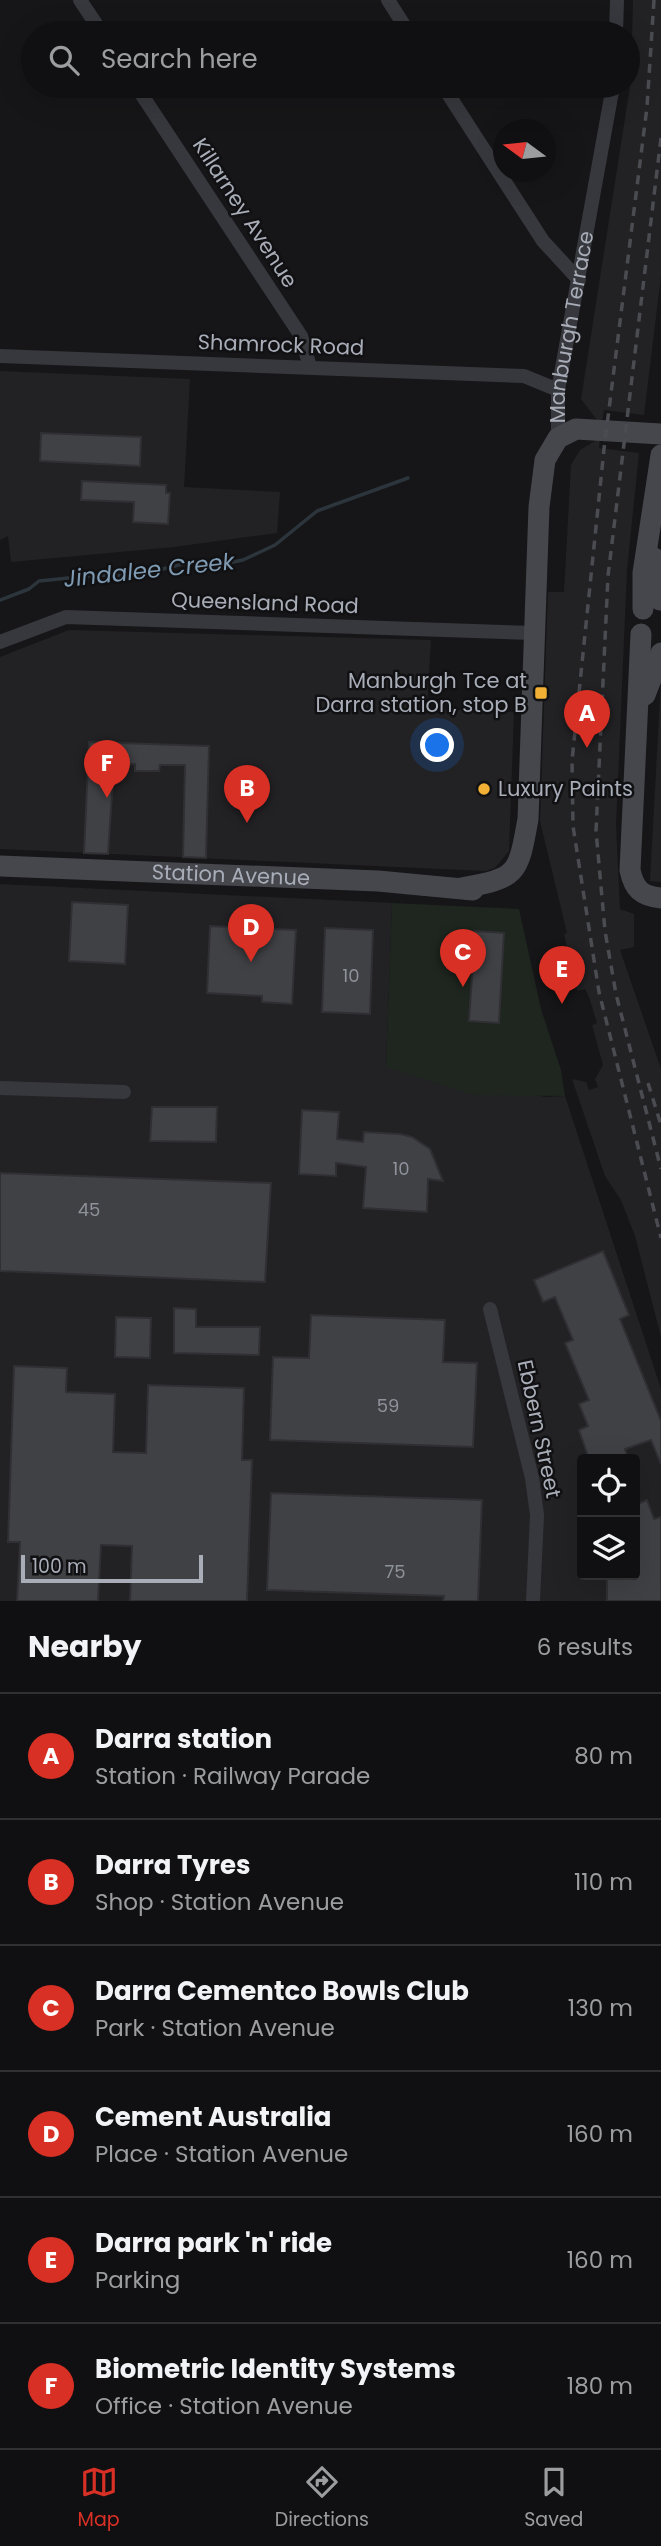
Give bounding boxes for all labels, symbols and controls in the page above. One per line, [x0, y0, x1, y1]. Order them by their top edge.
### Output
search box [21, 21, 640, 98]
icon: search [45, 41, 83, 79]
text: Search here [101, 41, 258, 77]
north arrow [493, 119, 556, 182]
street label: Killarney Avenue [186, 132, 305, 293]
street label: Manburgh Terrace [543, 229, 600, 423]
street label: Shamrock Road [197, 327, 365, 362]
water label: Jindalee Creek [62, 545, 237, 595]
street label: Queensland Road [171, 585, 359, 620]
place label: Manburgh Tce at Darra station, stop B [316, 666, 527, 719]
marker: Manburgh Tce at Darra station, stop B [533, 685, 549, 701]
pin: A [564, 690, 610, 748]
your location [420, 728, 454, 762]
pin: F [84, 740, 130, 798]
pin: B [224, 765, 270, 823]
place label: Luxury Paints [498, 774, 633, 803]
marker: Luxury Paints [476, 781, 492, 797]
street label: Station Avenue [151, 857, 311, 892]
pin: D [228, 904, 274, 962]
pin: C [440, 929, 486, 987]
pin: E [539, 946, 585, 1004]
house number: 10 [342, 963, 360, 988]
house number: 10 [392, 1156, 410, 1181]
house number: 45 [78, 1197, 100, 1222]
street label: Ebbern Street [511, 1357, 568, 1501]
house number: 59 [377, 1393, 399, 1418]
map controls [577, 1454, 640, 1580]
button: locate [577, 1454, 640, 1517]
button: layers [577, 1517, 640, 1580]
scale bar [21, 1552, 203, 1584]
text: 100 m [32, 1553, 87, 1580]
house number: 75 [384, 1559, 406, 1584]
text: Nearby [28, 1625, 142, 1668]
text: 6 results [537, 1631, 633, 1663]
text: Darra station [95, 1721, 272, 1757]
text: A [43, 1740, 59, 1772]
text: 80 m [574, 1740, 633, 1772]
text: Station · Railway Parade [95, 1760, 370, 1792]
text: Darra Tyres [95, 1847, 250, 1883]
text: B [43, 1866, 59, 1898]
text: 110 m [574, 1866, 633, 1898]
text: Shop · Station Avenue [95, 1886, 344, 1918]
text: Darra Cementco Bowls Club [95, 1973, 469, 2009]
text: C [42, 1992, 60, 2024]
text: 130 m [568, 1992, 633, 2024]
text: Park · Station Avenue [95, 2012, 335, 2044]
text: Cement Australia [95, 2099, 332, 2135]
text: D [43, 2118, 59, 2150]
text: 160 m [567, 2118, 633, 2150]
text: Place · Station Avenue [95, 2138, 348, 2170]
text: Darra park 'n' ride [95, 2225, 332, 2261]
text: E [45, 2244, 57, 2276]
text: 160 m [567, 2244, 633, 2276]
text: Parking [95, 2264, 180, 2296]
text: Biometric Identity Systems [95, 2351, 456, 2387]
text: F [45, 2370, 57, 2402]
text: 180 m [567, 2370, 633, 2402]
text: Office · Station Avenue [95, 2390, 353, 2422]
tab: Map [78, 2463, 120, 2534]
tab: Directions [275, 2463, 369, 2534]
tab: Saved [524, 2463, 583, 2534]

